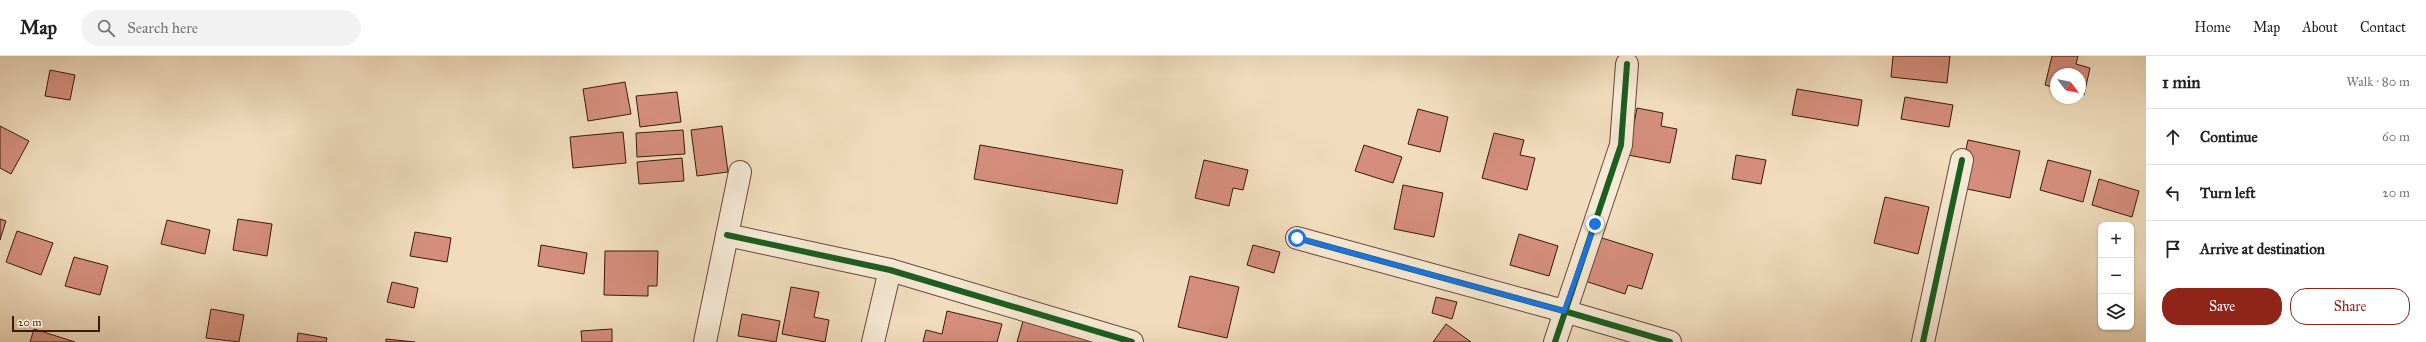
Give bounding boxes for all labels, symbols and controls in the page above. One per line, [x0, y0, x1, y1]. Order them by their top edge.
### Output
search box [81, 10, 361, 46]
text: Map [20, 16, 57, 39]
icon: search [95, 17, 117, 39]
text: Search here [127, 19, 198, 37]
text: Home [2194, 19, 2231, 36]
text: Map [2253, 19, 2280, 36]
text: About [2302, 19, 2338, 36]
text: Contact [2360, 19, 2406, 36]
north arrow [2050, 68, 2086, 104]
text: 1 min [2162, 72, 2201, 93]
text: Walk · 80 m [2347, 74, 2410, 90]
icon: ahead [2162, 126, 2184, 148]
text: Continue [2200, 128, 2258, 146]
text: 60 m [2382, 129, 2410, 145]
icon: left [2162, 182, 2184, 204]
text: Turn left [2200, 184, 2256, 202]
text: 20 m [2382, 185, 2410, 201]
route end [1586, 215, 1604, 233]
map controls [2098, 222, 2134, 330]
button: + [2098, 222, 2134, 258]
route start [1288, 229, 1306, 247]
icon: arrive [2162, 238, 2184, 260]
text: Arrive at destination [2200, 240, 2325, 258]
button: − [2098, 258, 2134, 294]
button: Save [2162, 288, 2282, 325]
button: Share [2290, 288, 2410, 325]
button: layers [2098, 294, 2134, 330]
scale bar [12, 314, 100, 333]
text: 20 m [18, 316, 41, 329]

